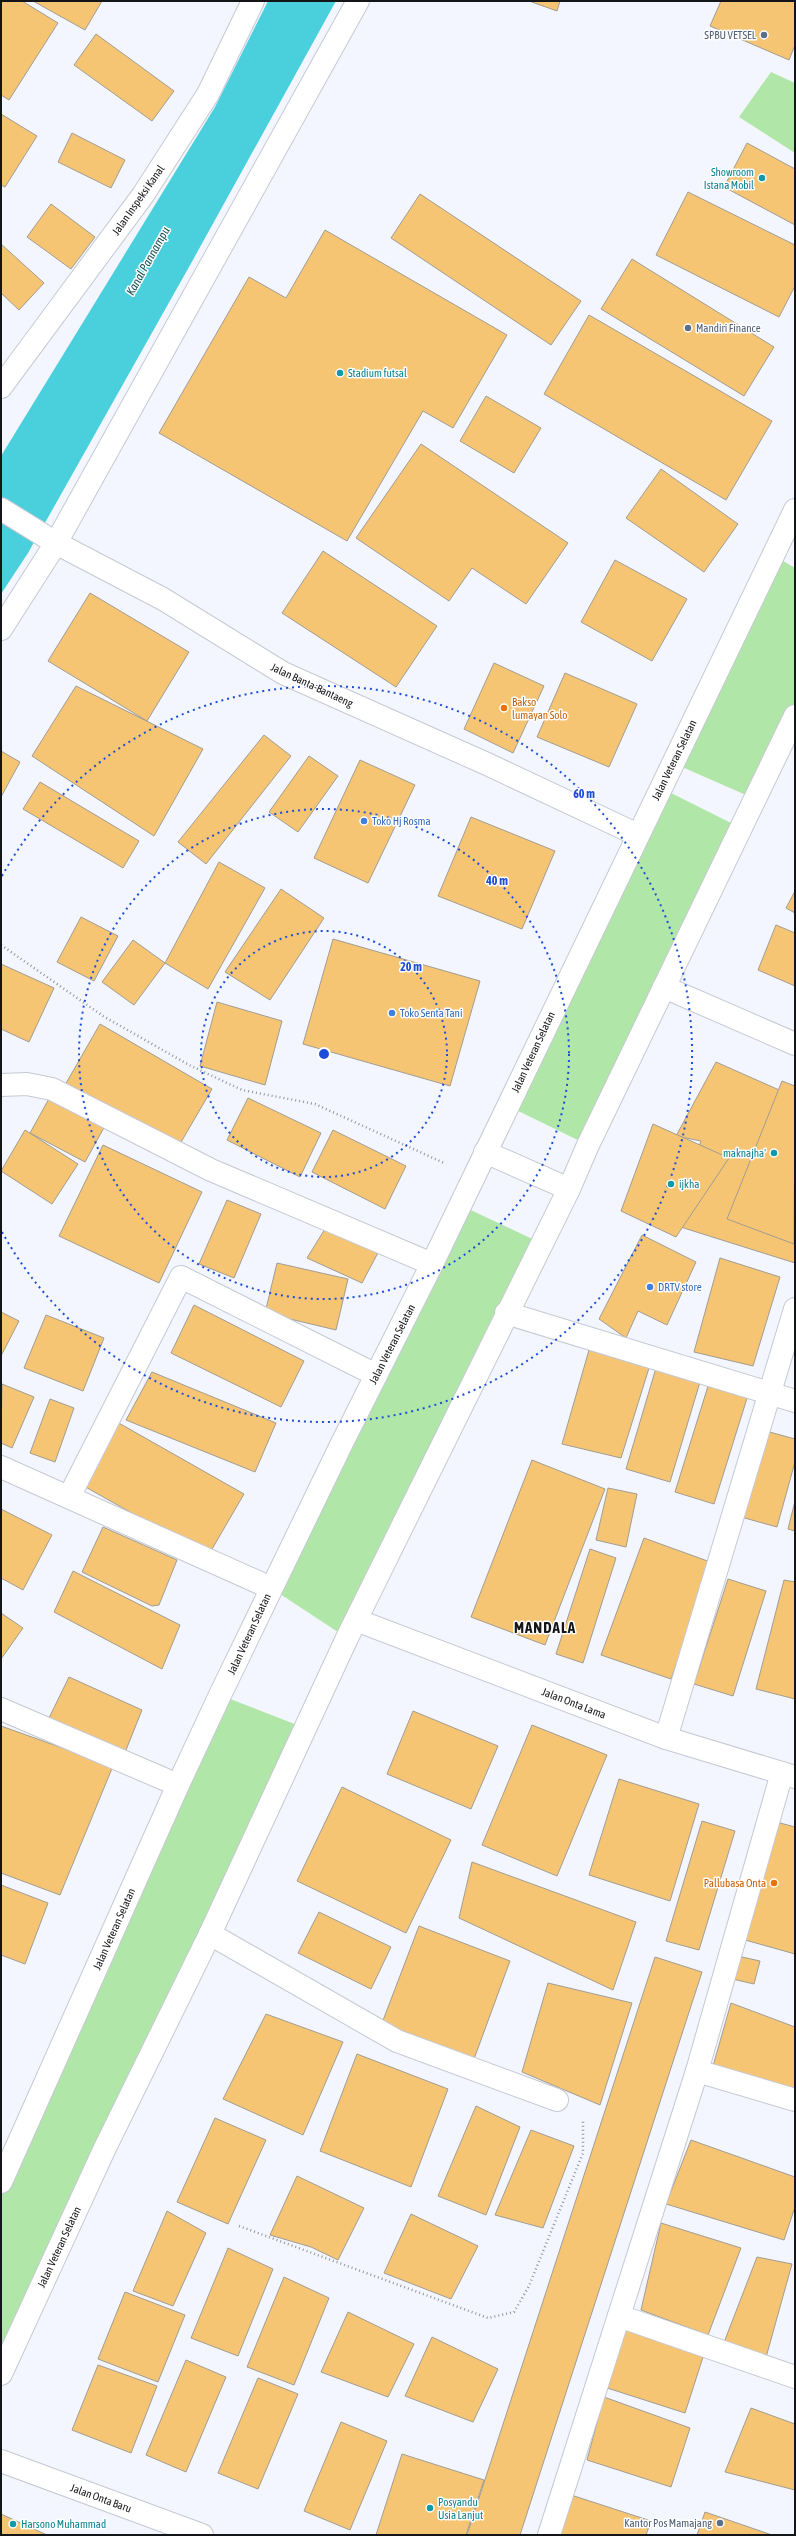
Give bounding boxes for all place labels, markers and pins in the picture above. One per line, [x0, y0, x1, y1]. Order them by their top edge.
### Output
place label: SPBU VETSEL [704, 29, 757, 41]
marker: SPBU VETSEL [759, 30, 769, 40]
place label: Showroom Istana Mobil [704, 166, 754, 191]
marker: Showroom Istana Mobil [757, 173, 767, 183]
place label: Mandiri Finance [696, 322, 761, 334]
marker: Mandiri Finance [683, 323, 693, 333]
place label: Stadium futsal [348, 367, 407, 379]
marker: Stadium futsal [335, 368, 345, 378]
place label: Bakso lumayan Solo [512, 696, 567, 721]
marker: Bakso lumayan Solo [499, 703, 509, 713]
place label: Toko Hj Rosma [372, 815, 431, 827]
marker: Toko Hj Rosma [359, 816, 369, 826]
place label: Toko Senta Tani [400, 1007, 462, 1019]
marker: Toko Senta Tani [387, 1008, 397, 1018]
centre of rings [317, 1047, 331, 1061]
place label: maknajha' [723, 1147, 766, 1159]
marker: maknajha' [769, 1148, 779, 1158]
place label: ijkha [679, 1178, 699, 1190]
marker: ijkha [666, 1179, 676, 1189]
place label: DRTV store [658, 1281, 702, 1293]
marker: DRTV store [645, 1282, 655, 1292]
place label: Pallubasa Onta [704, 1877, 766, 1889]
marker: Pallubasa Onta [769, 1878, 779, 1888]
place label: Posyandu Usia Lanjut [438, 2496, 483, 2521]
marker: Posyandu Usia Lanjut [425, 2503, 435, 2513]
place label: Kantor Pos Mamajang [624, 2517, 712, 2529]
place label: Harsono Muhammad [21, 2518, 106, 2530]
marker: Kantor Pos Mamajang [715, 2518, 725, 2528]
marker: Harsono Muhammad [8, 2519, 18, 2529]

